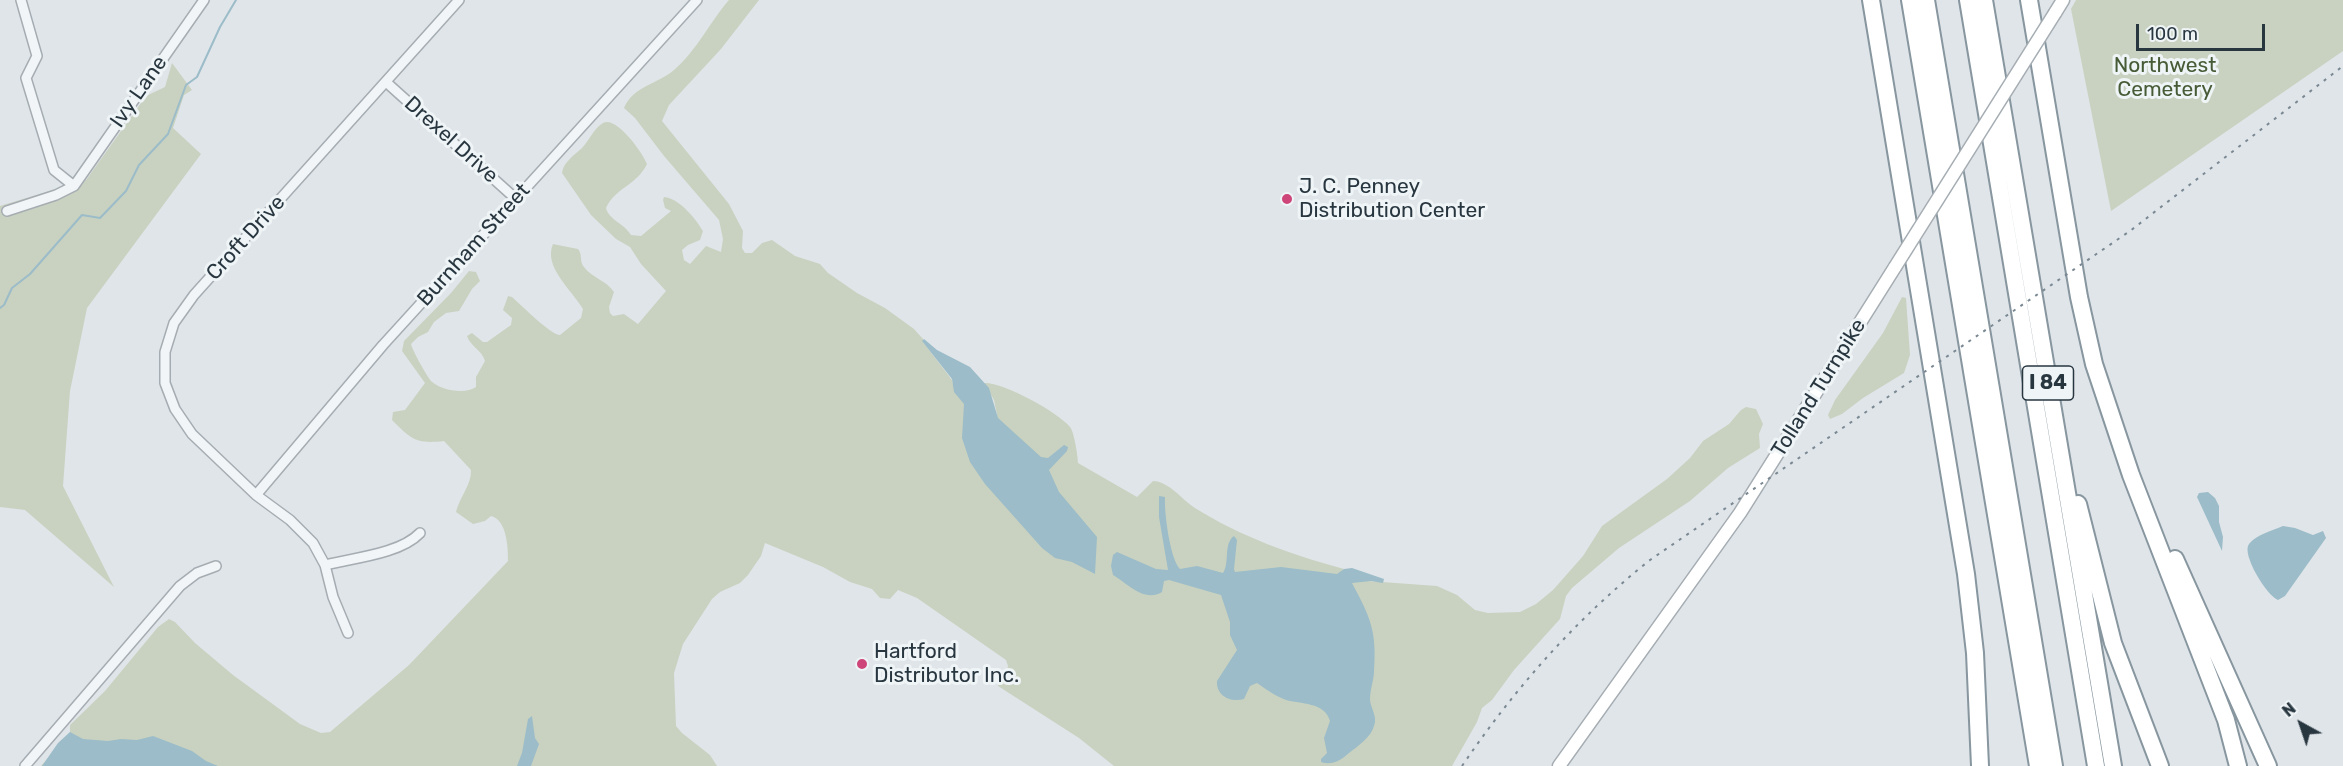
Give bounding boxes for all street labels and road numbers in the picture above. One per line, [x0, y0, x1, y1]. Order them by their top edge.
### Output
street label: Ivy Lane [105, 51, 173, 133]
street label: Drexel Drive [399, 91, 503, 189]
street label: Burnham Street [412, 178, 536, 312]
street label: Croft Drive [201, 190, 291, 286]
street label: Tolland Turnpike [1766, 314, 1872, 462]
road number: I 84 [2022, 366, 2074, 400]

